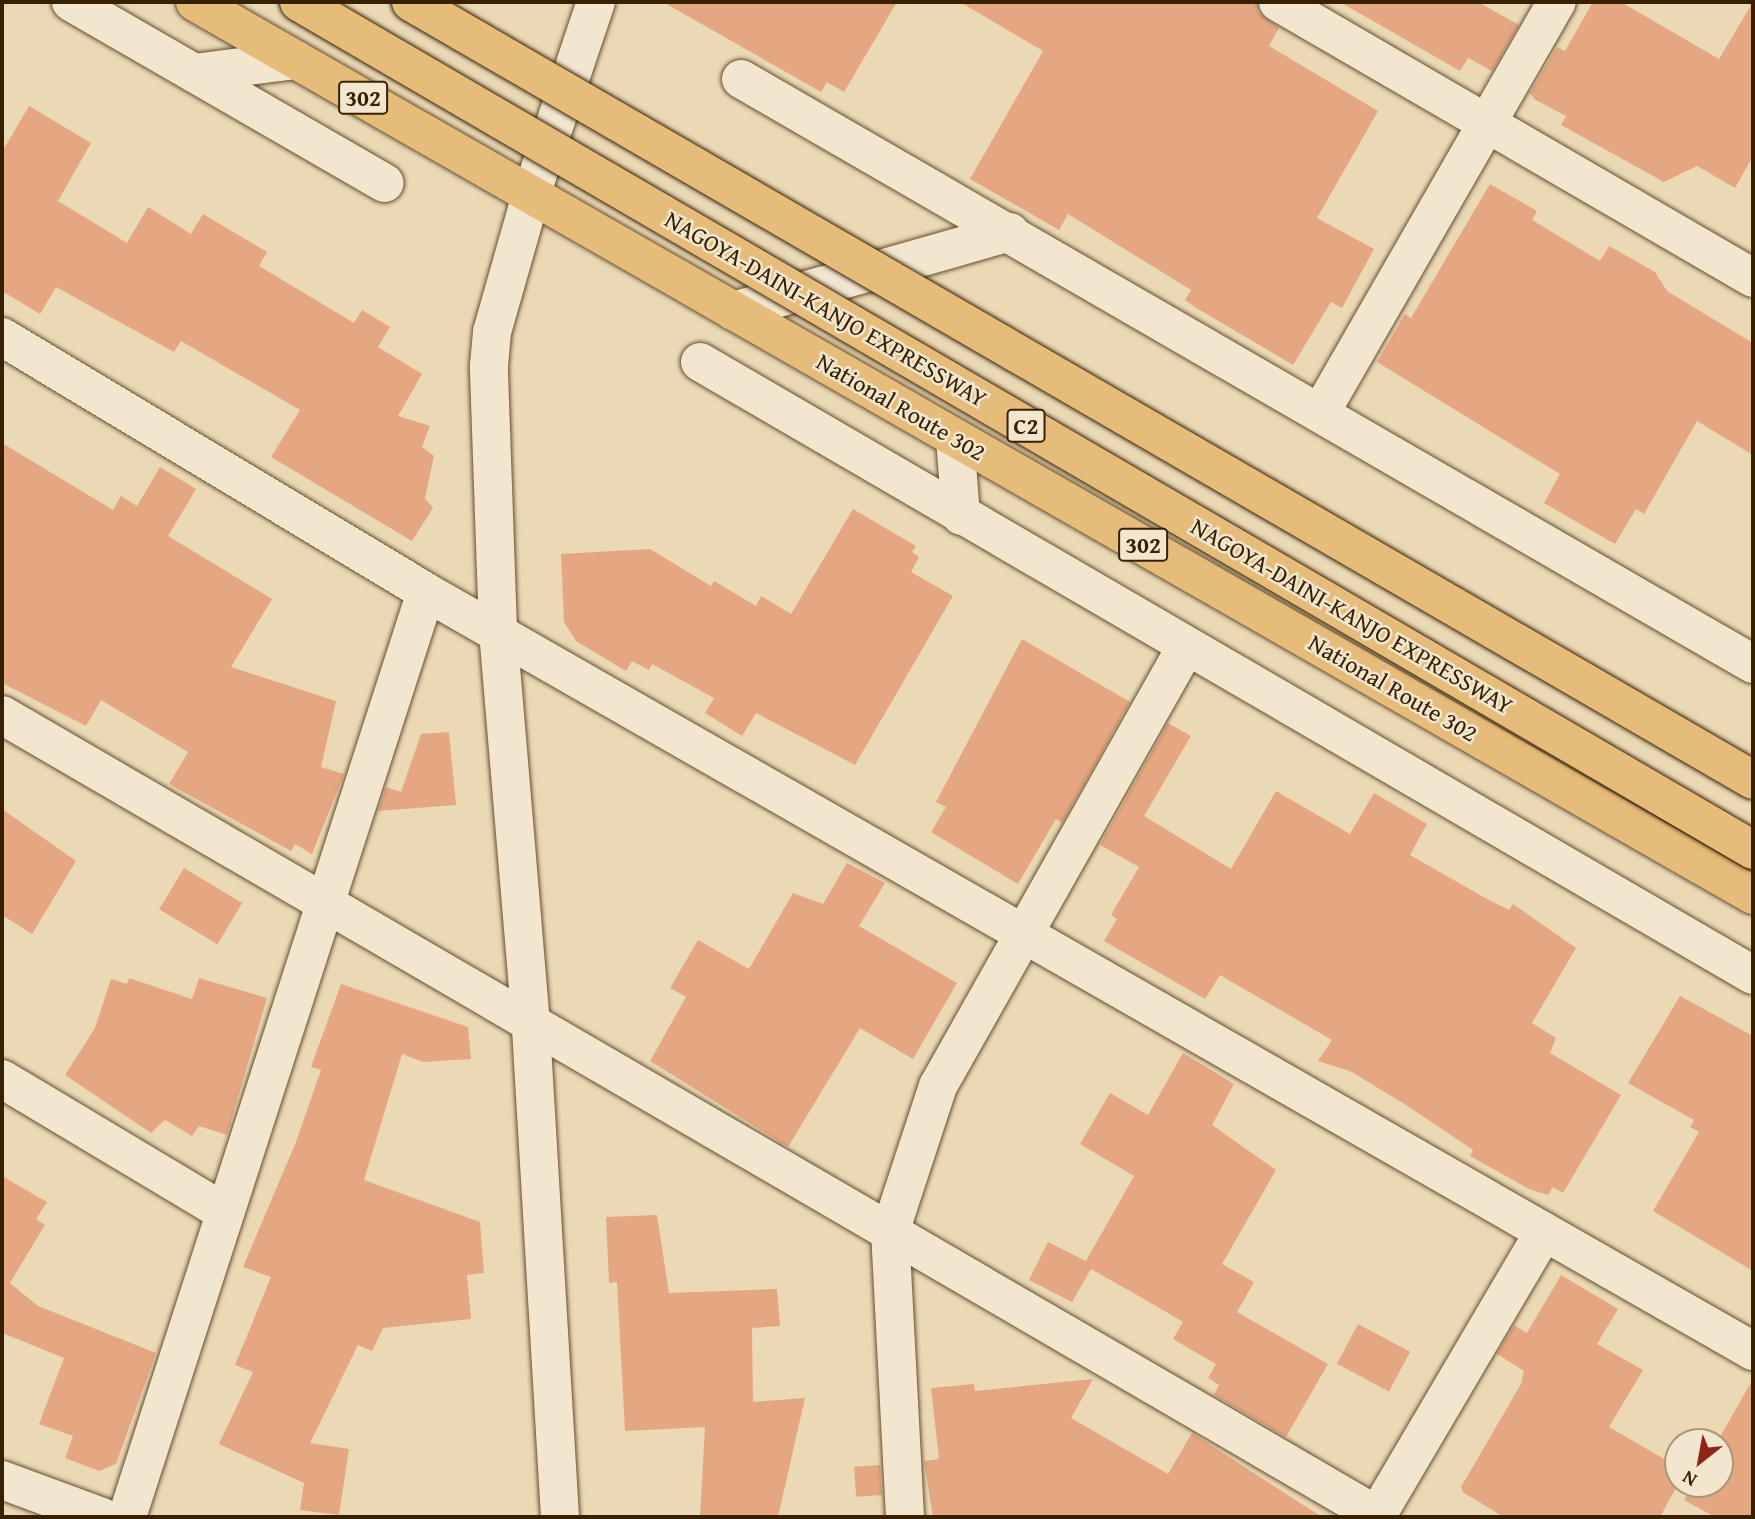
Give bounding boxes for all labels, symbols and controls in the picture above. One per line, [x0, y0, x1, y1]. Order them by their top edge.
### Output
road number: 302 [337, 78, 389, 118]
street label: NAGOYA-DAINI-KANJO EXPRESSWAY [660, 205, 992, 413]
street label: National Route 302 [811, 347, 991, 467]
road number: C2 [1005, 406, 1047, 446]
street label: NAGOYA-DAINI-KANJO EXPRESSWAY [1186, 512, 1518, 720]
road number: 302 [1117, 526, 1169, 565]
street label: National Route 302 [1303, 628, 1483, 748]
north arrow [1664, 1428, 1734, 1498]
text: N [1677, 1464, 1702, 1495]

